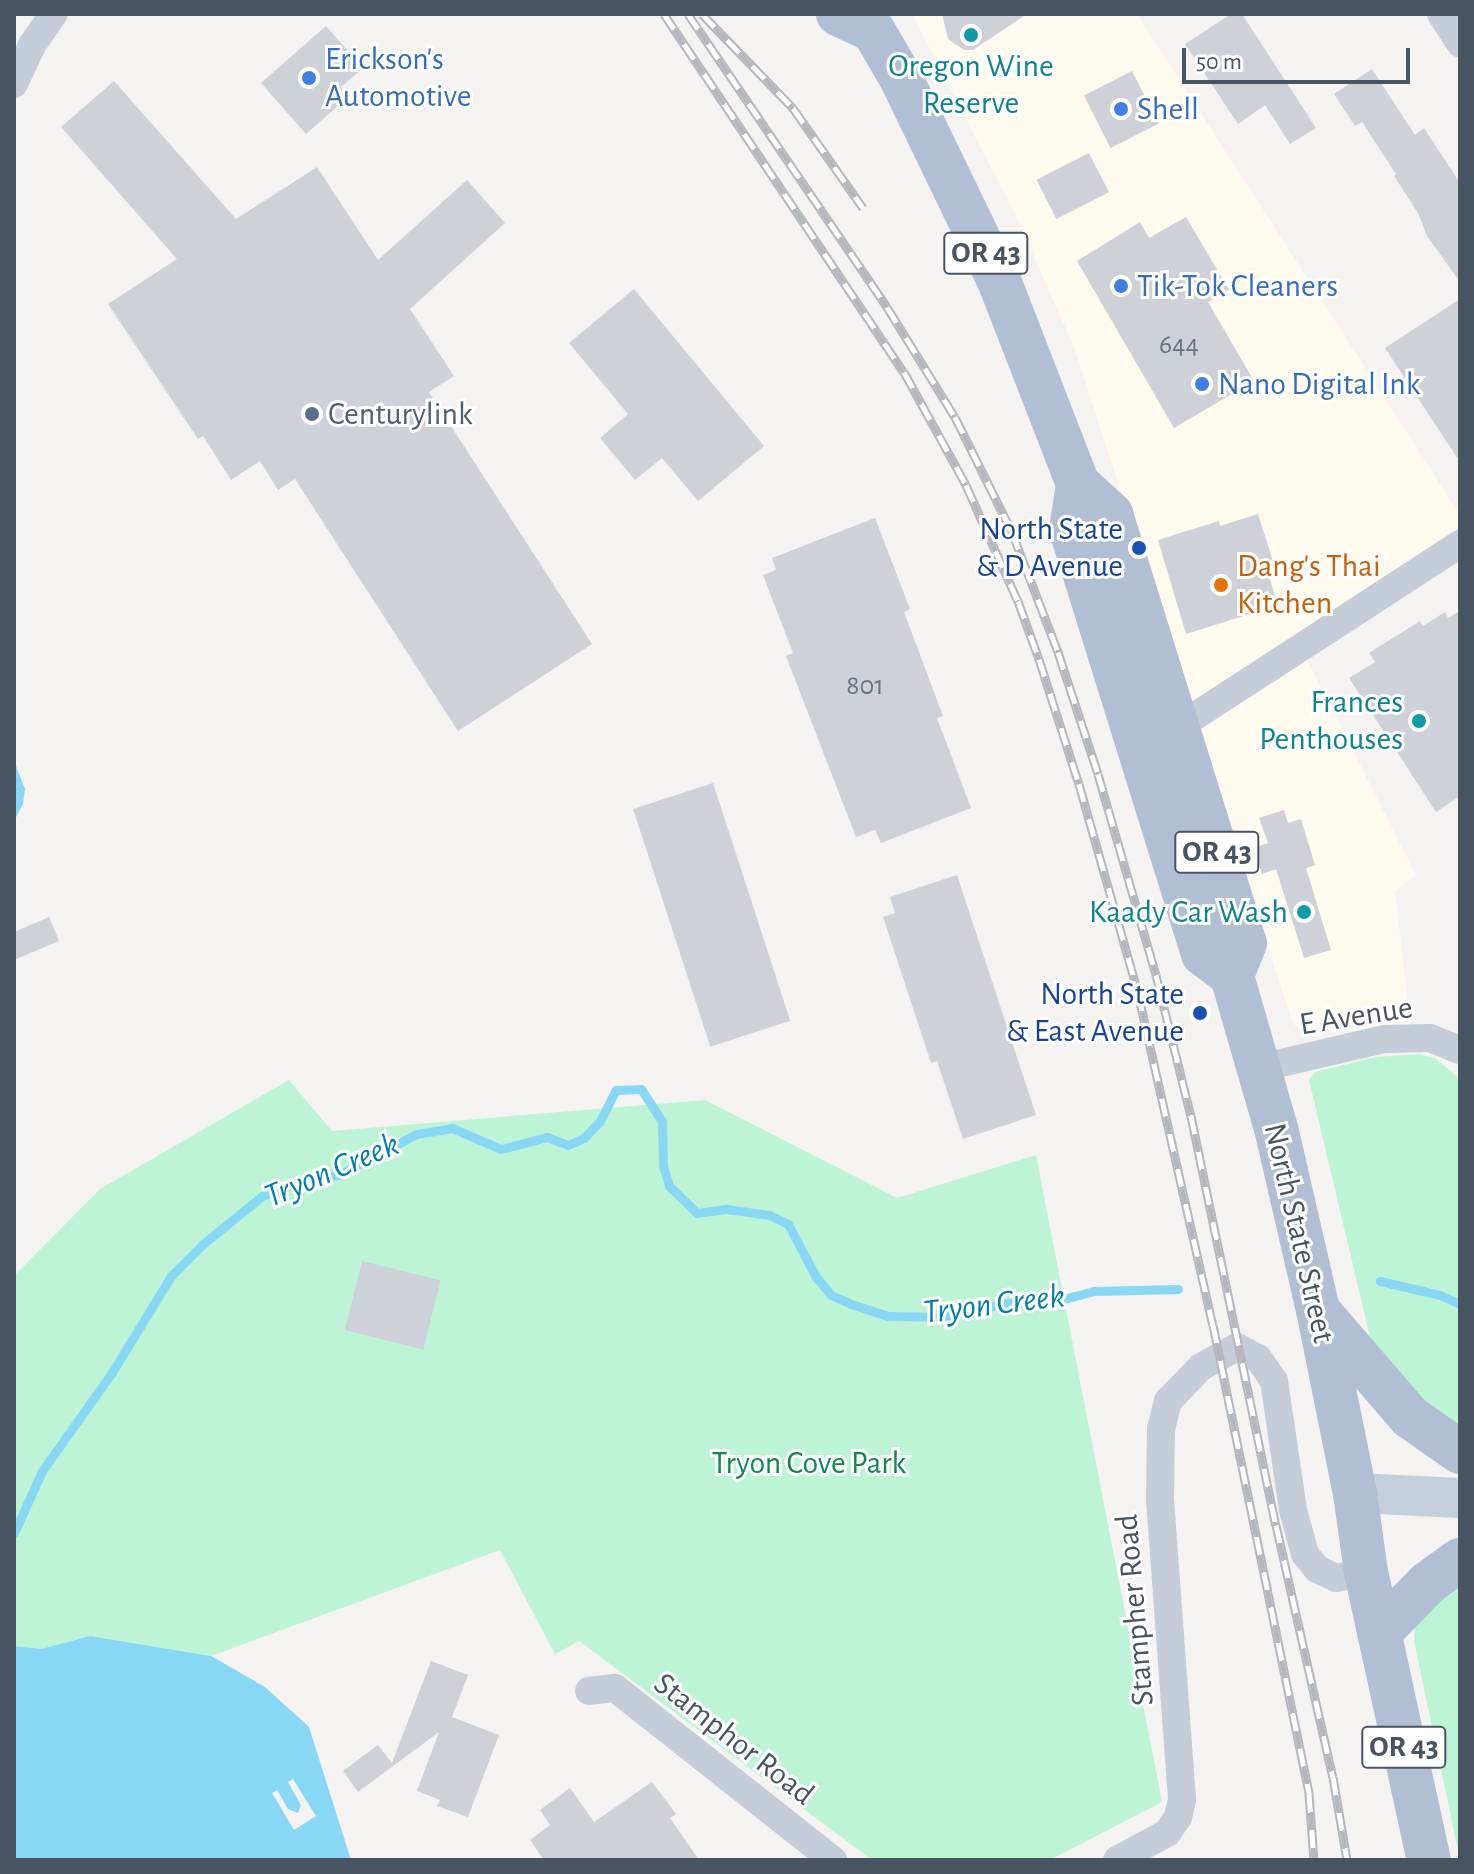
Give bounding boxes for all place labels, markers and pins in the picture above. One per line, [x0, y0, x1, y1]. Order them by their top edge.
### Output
marker: Oregon Wine Reserve [962, 26, 980, 44]
place label: Erickson's Automotive [325, 41, 471, 116]
place label: Oregon Wine Reserve [888, 48, 1054, 123]
marker: Erickson's Automotive [300, 69, 318, 87]
place label: Shell [1137, 90, 1199, 128]
marker: Shell [1112, 100, 1130, 118]
place label: Tik-Tok Cleaners [1137, 267, 1338, 305]
marker: Tik-Tok Cleaners [1112, 277, 1130, 295]
place label: Nano Digital Ink [1218, 365, 1420, 403]
marker: Nano Digital Ink [1193, 375, 1211, 393]
place label: Centurylink [328, 395, 473, 433]
marker: Centurylink [303, 405, 321, 423]
place label: North State & D Avenue [976, 511, 1123, 586]
marker: North State & D Avenue [1130, 539, 1148, 557]
place label: Dang's Thai Kitchen [1237, 548, 1381, 623]
marker: Dang's Thai Kitchen [1212, 576, 1230, 594]
place label: Frances Penthouses [1259, 684, 1403, 759]
marker: Frances Penthouses [1410, 712, 1428, 730]
place label: Kaady Car Wash [1089, 893, 1288, 931]
marker: Kaady Car Wash [1295, 903, 1313, 921]
place label: North State & East Avenue [1006, 976, 1184, 1051]
marker: North State & East Avenue [1191, 1004, 1209, 1022]

